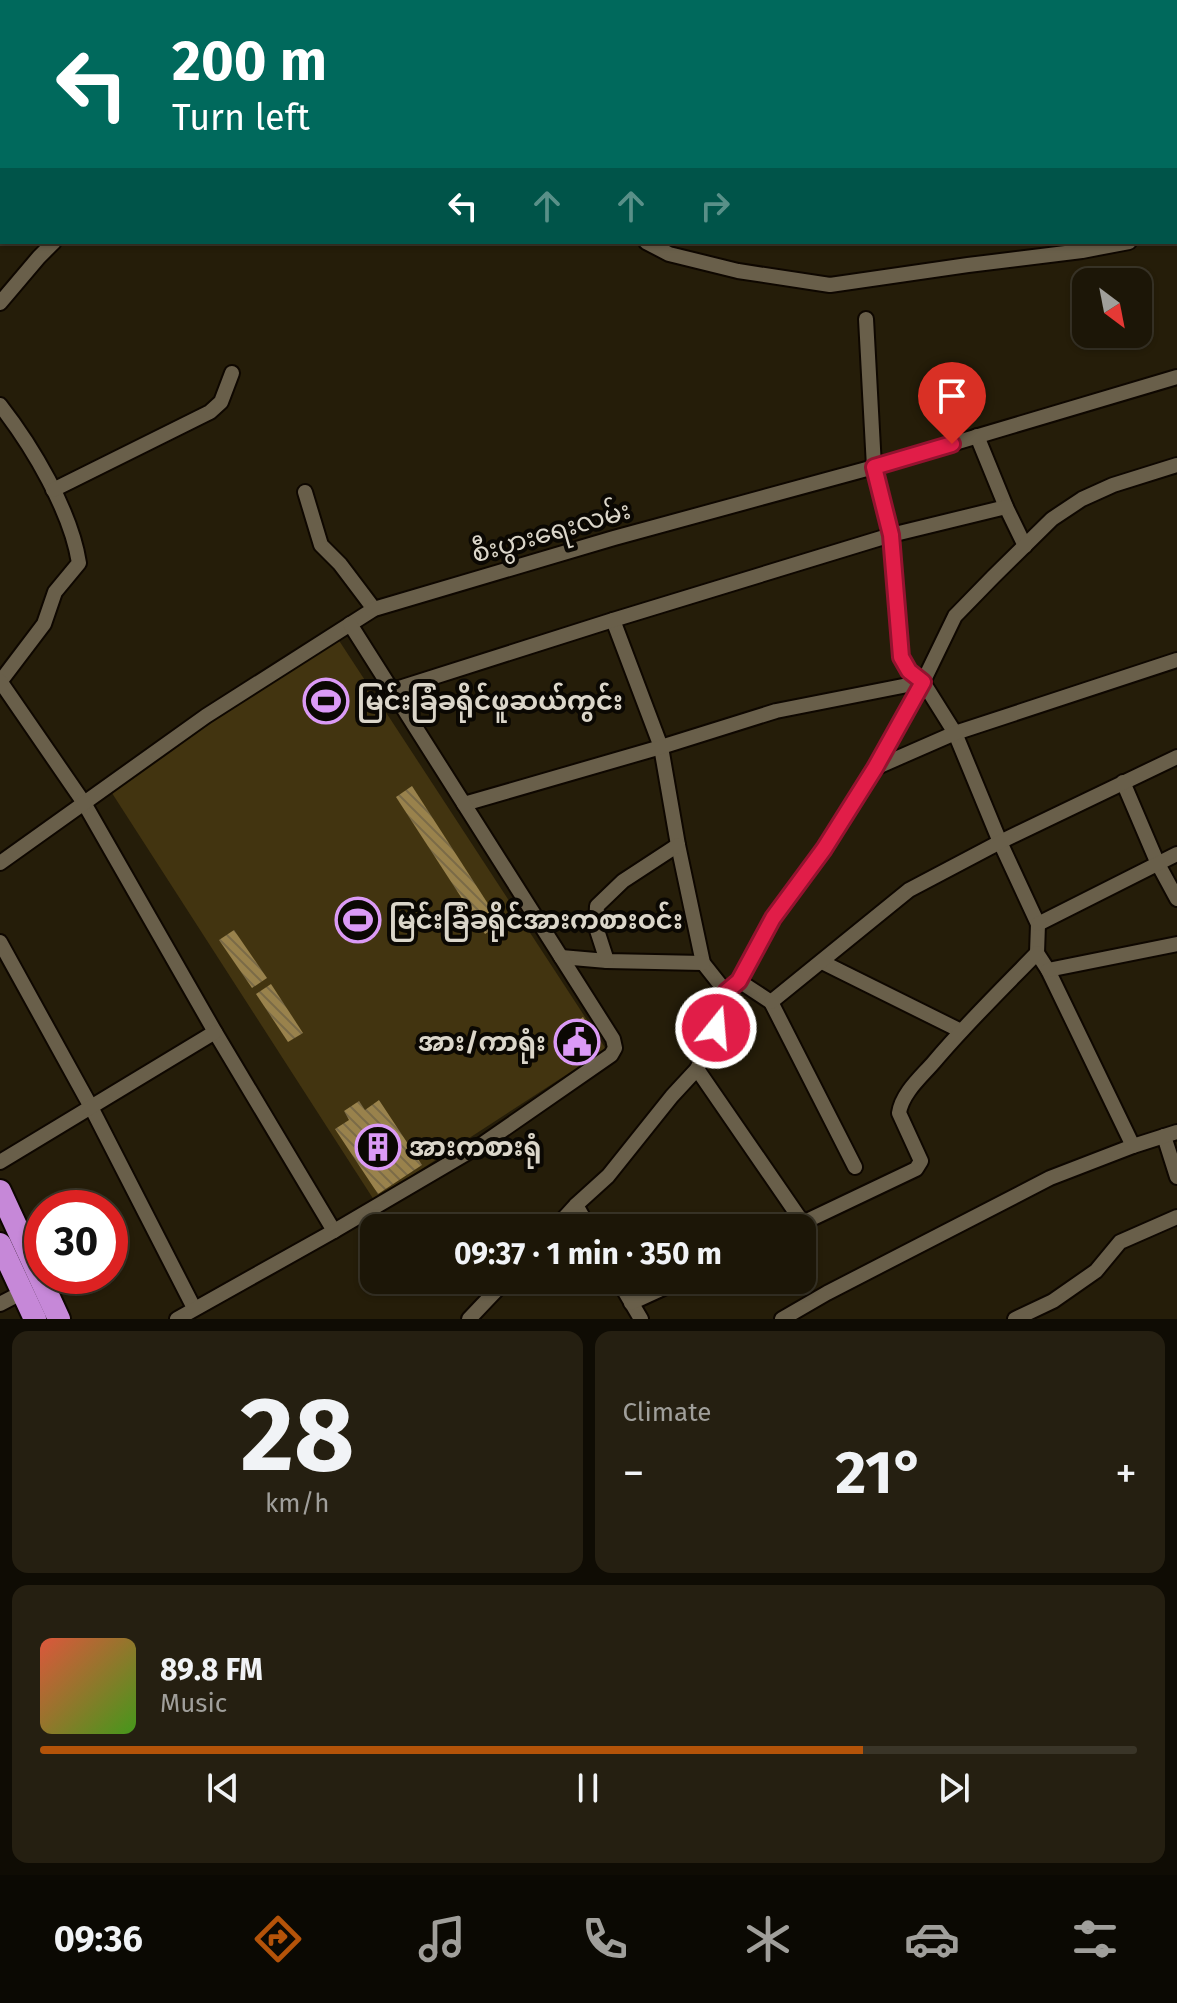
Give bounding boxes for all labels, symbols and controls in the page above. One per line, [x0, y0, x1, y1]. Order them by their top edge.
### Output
text: 200 m [172, 28, 327, 95]
icon: left [40, 32, 144, 136]
text: Turn left [172, 96, 310, 140]
icon: left [441, 184, 485, 228]
icon: ahead [525, 184, 569, 228]
icon: ahead [609, 184, 653, 228]
icon: right [693, 184, 737, 228]
north arrow [1072, 268, 1152, 348]
map controls [1072, 268, 1152, 348]
pin [918, 362, 986, 444]
icon: arrive [930, 374, 974, 418]
street label: စီးပွားရေးလမ်း [467, 493, 635, 574]
sports icon: မြင်းခြံခရိုင်ဖူဆယ်ကွင်း [302, 677, 350, 725]
place label: မြင်းခြံခရိုင်ဖူဆယ်ကွင်း [357, 682, 623, 723]
sports icon: မြင်းခြံခရိုင်အားကစားဝင်း [334, 896, 382, 944]
place label: မြင်းခြံခရိုင်အားကစားဝင်း [389, 901, 683, 942]
position arrow [674, 986, 758, 1070]
public building icon: အား/ကာရုံး [553, 1018, 601, 1066]
place label: အား/ကာရုံး [418, 1027, 546, 1064]
building icon: အားကစားရုံ [354, 1123, 402, 1171]
place label: အားကစားရုံ [409, 1132, 542, 1169]
speed limit sign: 30 [24, 1190, 128, 1294]
text: 09:37 · 1 min · 350 m [454, 1236, 722, 1272]
text: 28 [240, 1373, 354, 1498]
text: Climate [623, 1397, 711, 1428]
text: 21° [835, 1437, 924, 1509]
text: − [623, 1447, 645, 1500]
text: + [1115, 1447, 1137, 1500]
text: km/h [265, 1488, 329, 1519]
text: 89.8 FM [160, 1652, 263, 1688]
text: Music [160, 1688, 227, 1719]
icon: previous [201, 1766, 245, 1810]
icon: pause [566, 1766, 610, 1810]
icon: next [932, 1766, 976, 1810]
icon: directions [250, 1911, 306, 1967]
icon: music [414, 1911, 470, 1967]
icon: phone [577, 1911, 633, 1967]
icon: climate [740, 1911, 796, 1967]
icon: car [904, 1911, 960, 1967]
icon: filters [1067, 1911, 1123, 1967]
text: 09:36 [54, 1917, 143, 1961]

